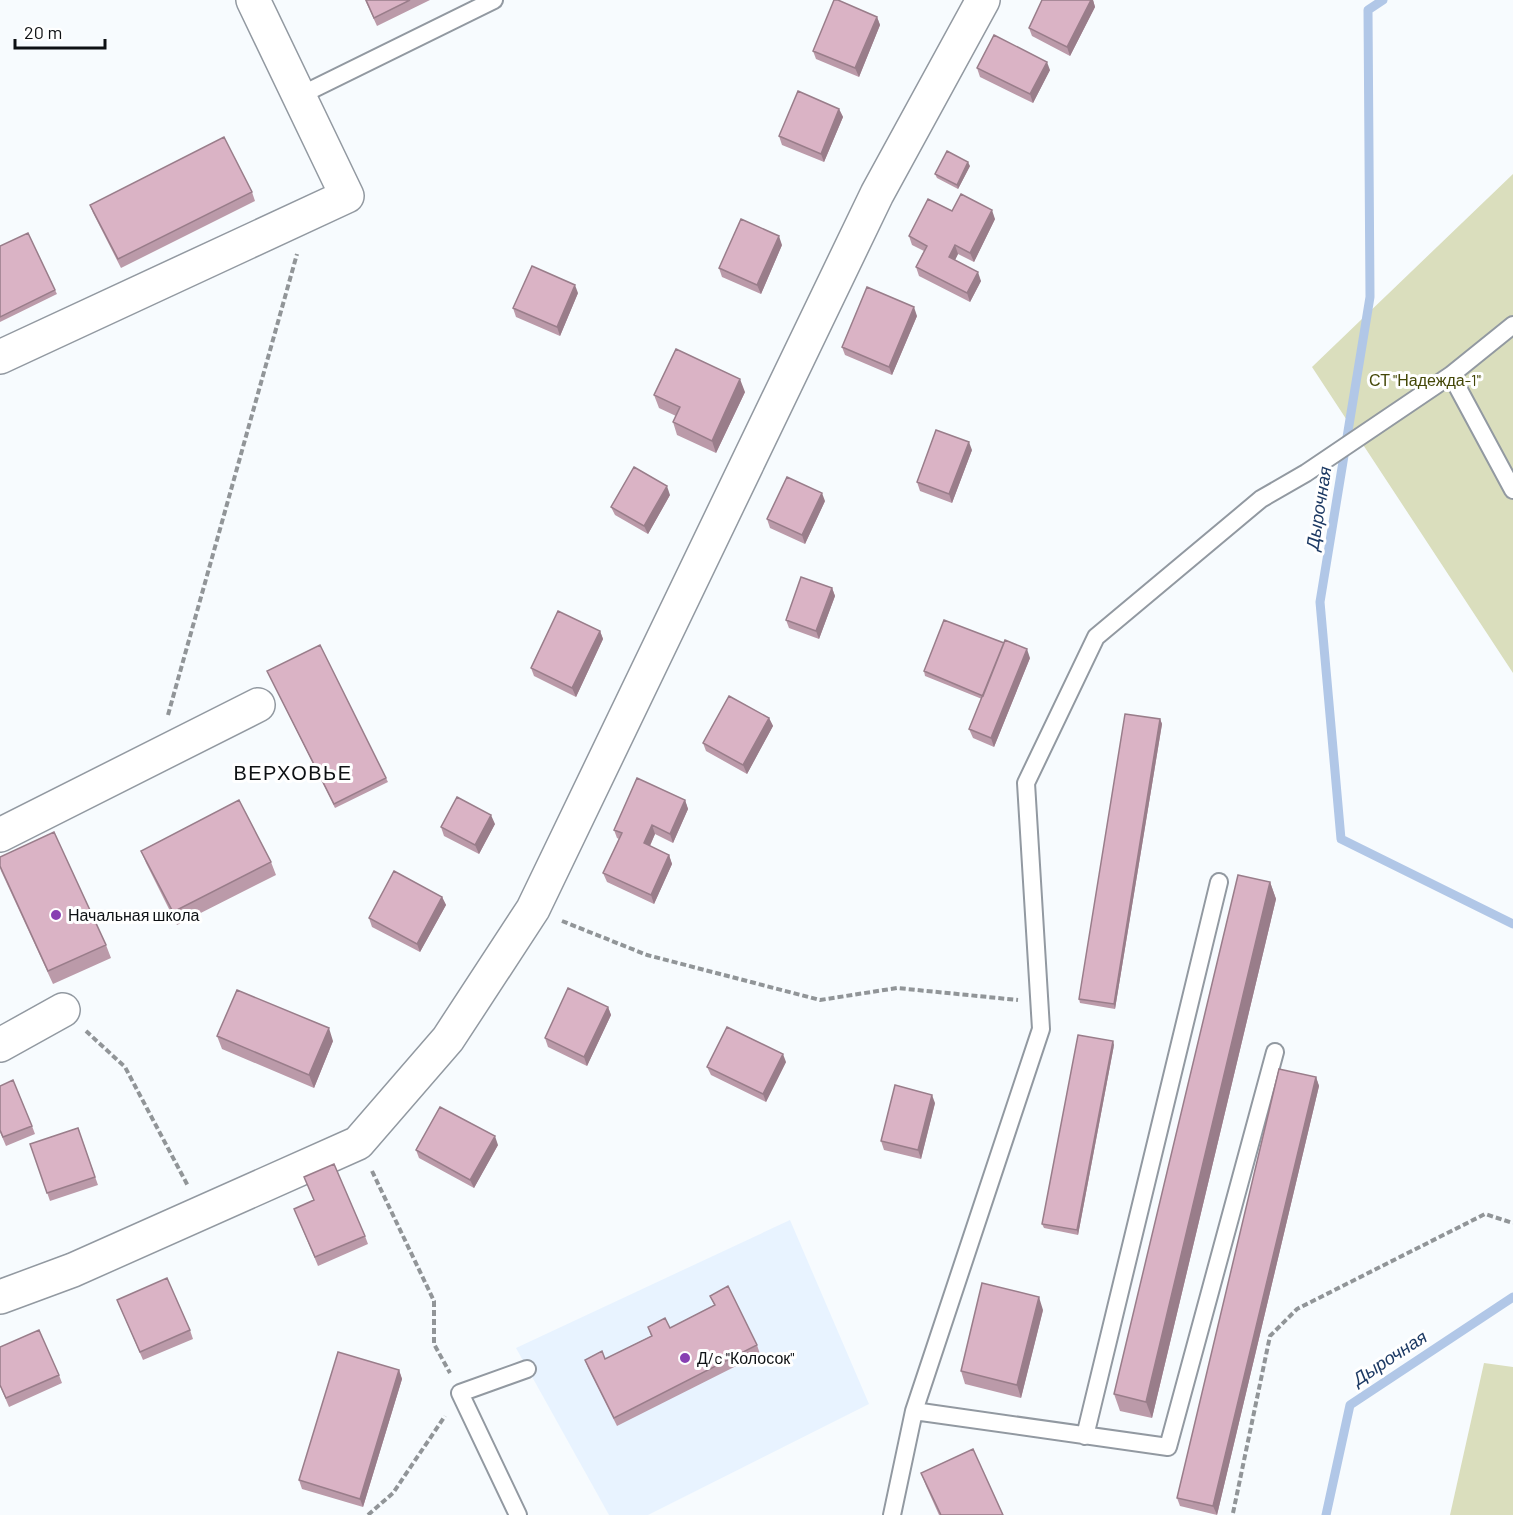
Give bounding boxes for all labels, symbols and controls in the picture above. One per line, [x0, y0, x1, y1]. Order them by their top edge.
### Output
scale bar [15, 12, 105, 50]
text: 20 m [24, 21, 62, 43]
park label: СТ "Надежда-1" [1369, 370, 1481, 389]
water label: Дырочная [1300, 464, 1336, 553]
district label: ВЕРХОВЬЕ [233, 760, 353, 784]
place label: Начальная школа [68, 905, 200, 924]
marker: Начальная школа [49, 908, 63, 922]
water label: Дырочная [1347, 1325, 1431, 1390]
place label: Д/c "Колосок" [697, 1348, 795, 1367]
marker: Д/c "Колосок" [678, 1351, 692, 1365]

